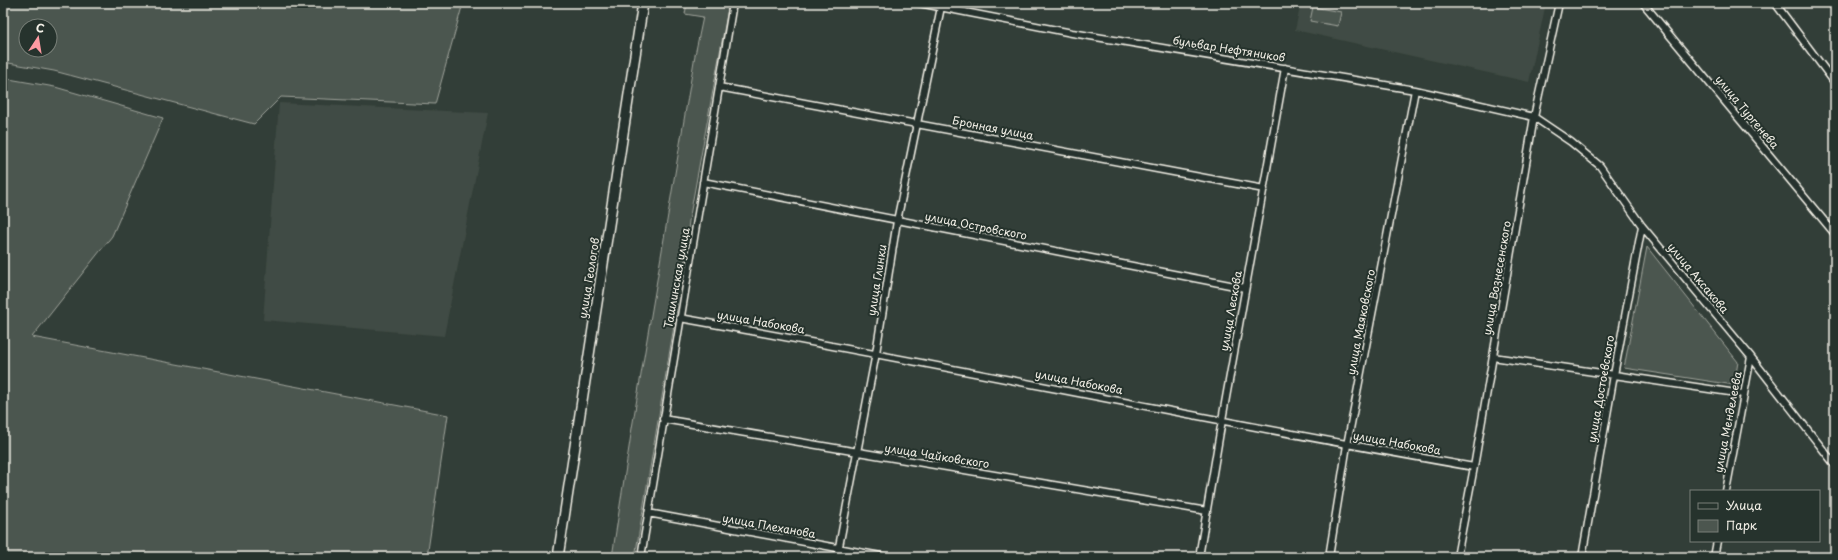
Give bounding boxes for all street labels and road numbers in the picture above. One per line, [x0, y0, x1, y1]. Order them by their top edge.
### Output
street label: бульвар Нефтяников [1172, 31, 1286, 66]
street label: улица Тургенева [1711, 71, 1783, 152]
street label: Бронная улица [951, 111, 1035, 144]
street label: улица Островского [923, 207, 1029, 244]
street label: улица Вознесенского [1478, 219, 1515, 336]
street label: Ташлинская улица [659, 226, 694, 330]
street label: улица Геологов [574, 236, 603, 320]
street label: улица Аксакова [1664, 239, 1733, 317]
street label: улица Глинки [862, 243, 891, 317]
street label: улица Маяковского [1342, 268, 1379, 376]
street label: улица Лескова [1215, 269, 1246, 352]
street label: улица Набокова [716, 305, 806, 338]
street label: улица Достоевского [1583, 334, 1618, 444]
street label: улица Набокова [1034, 365, 1125, 398]
street label: улица Менделеева [1709, 370, 1746, 474]
street label: улица Набокова [1352, 426, 1442, 459]
street label: улица Чайковского [883, 439, 991, 472]
street label: улица Плеханова [721, 509, 817, 542]

